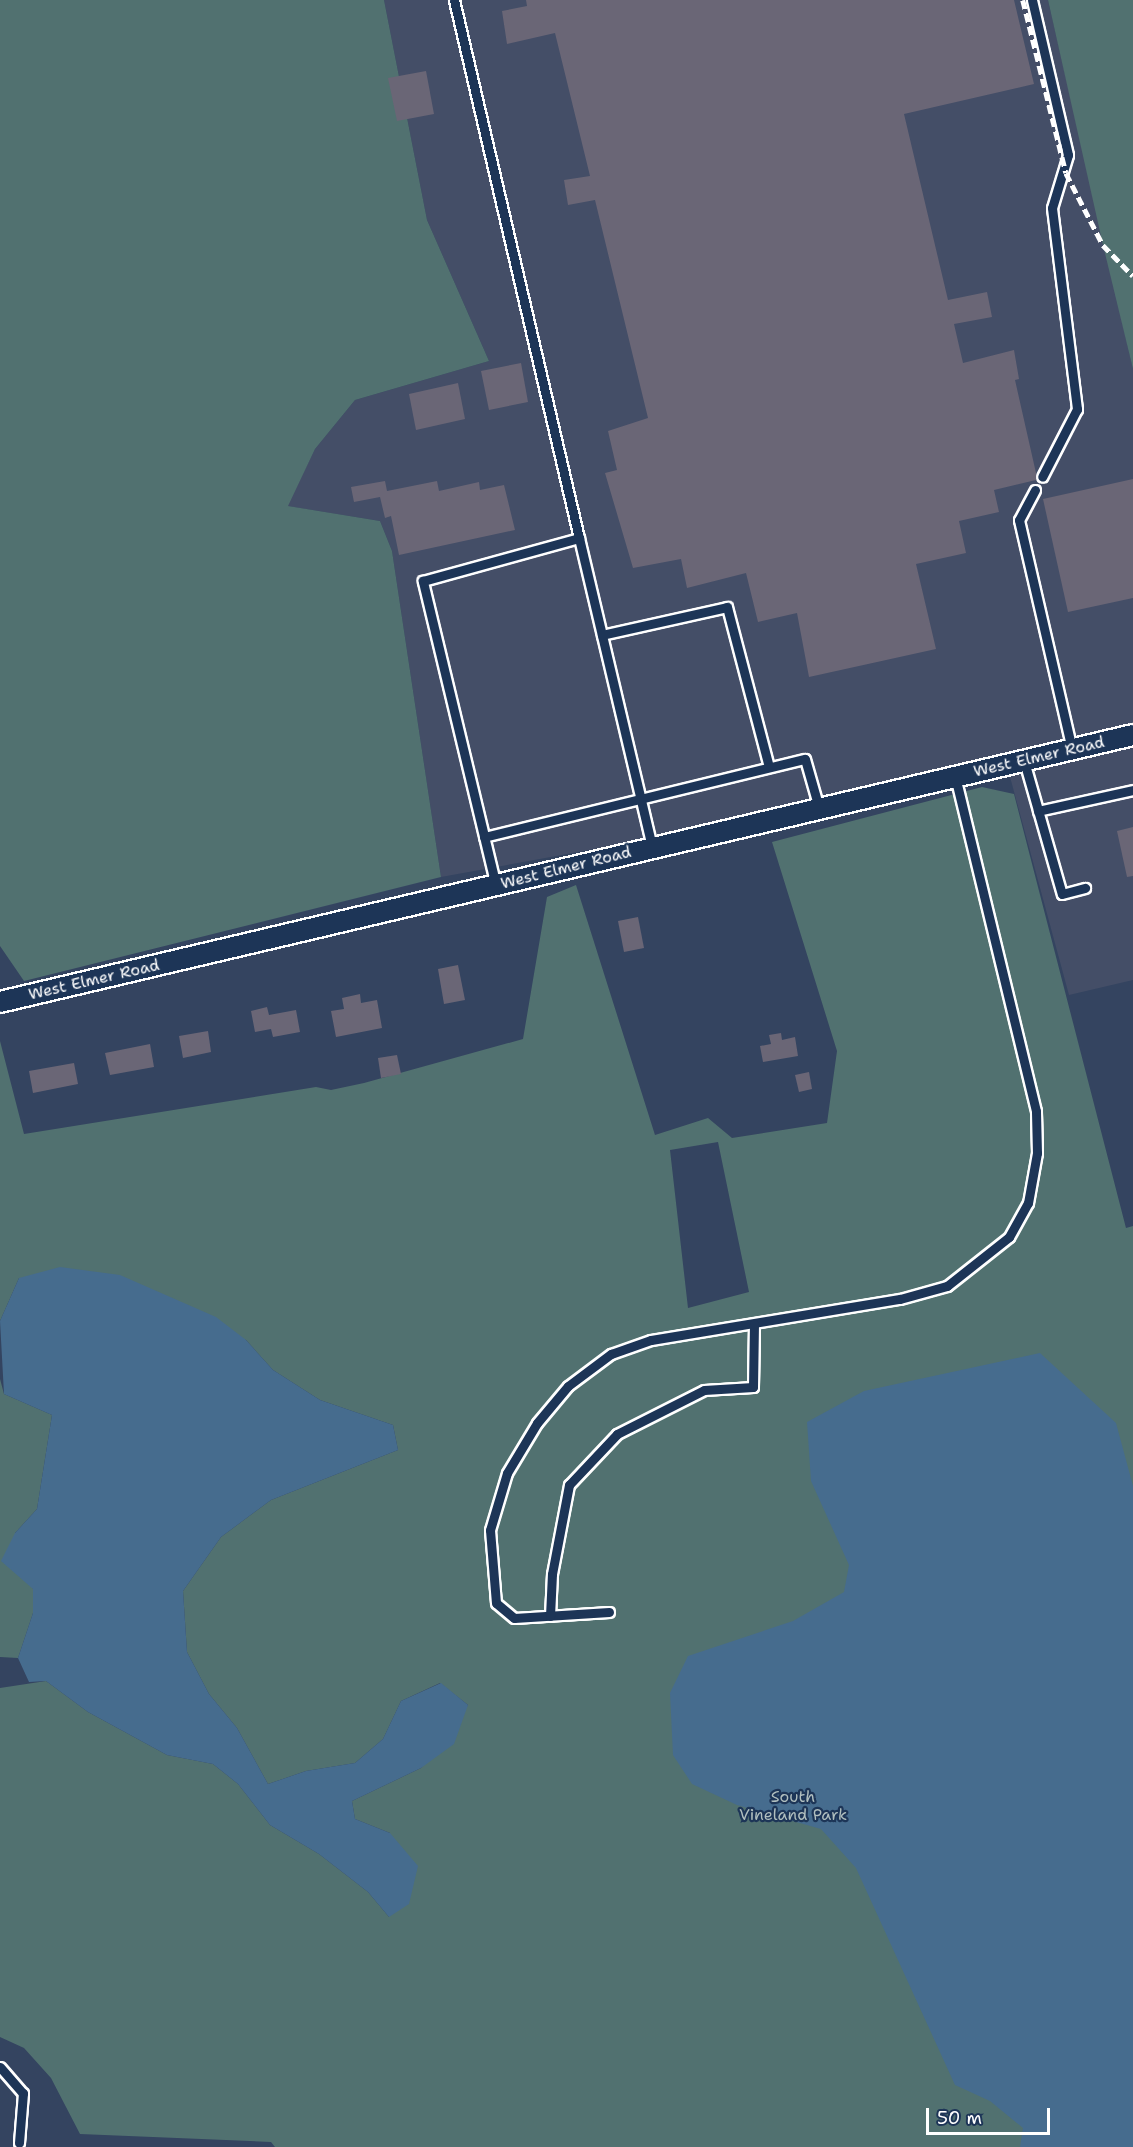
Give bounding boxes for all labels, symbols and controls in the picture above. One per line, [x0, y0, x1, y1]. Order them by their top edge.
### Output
street label: West Elmer Road [972, 733, 1106, 781]
street label: West Elmer Road [499, 842, 633, 894]
street label: West Elmer Road [27, 956, 161, 1004]
park label: South Vineland Park [739, 1787, 847, 1825]
scale bar [929, 2096, 1054, 2134]
text: 50 m [937, 2106, 982, 2130]

